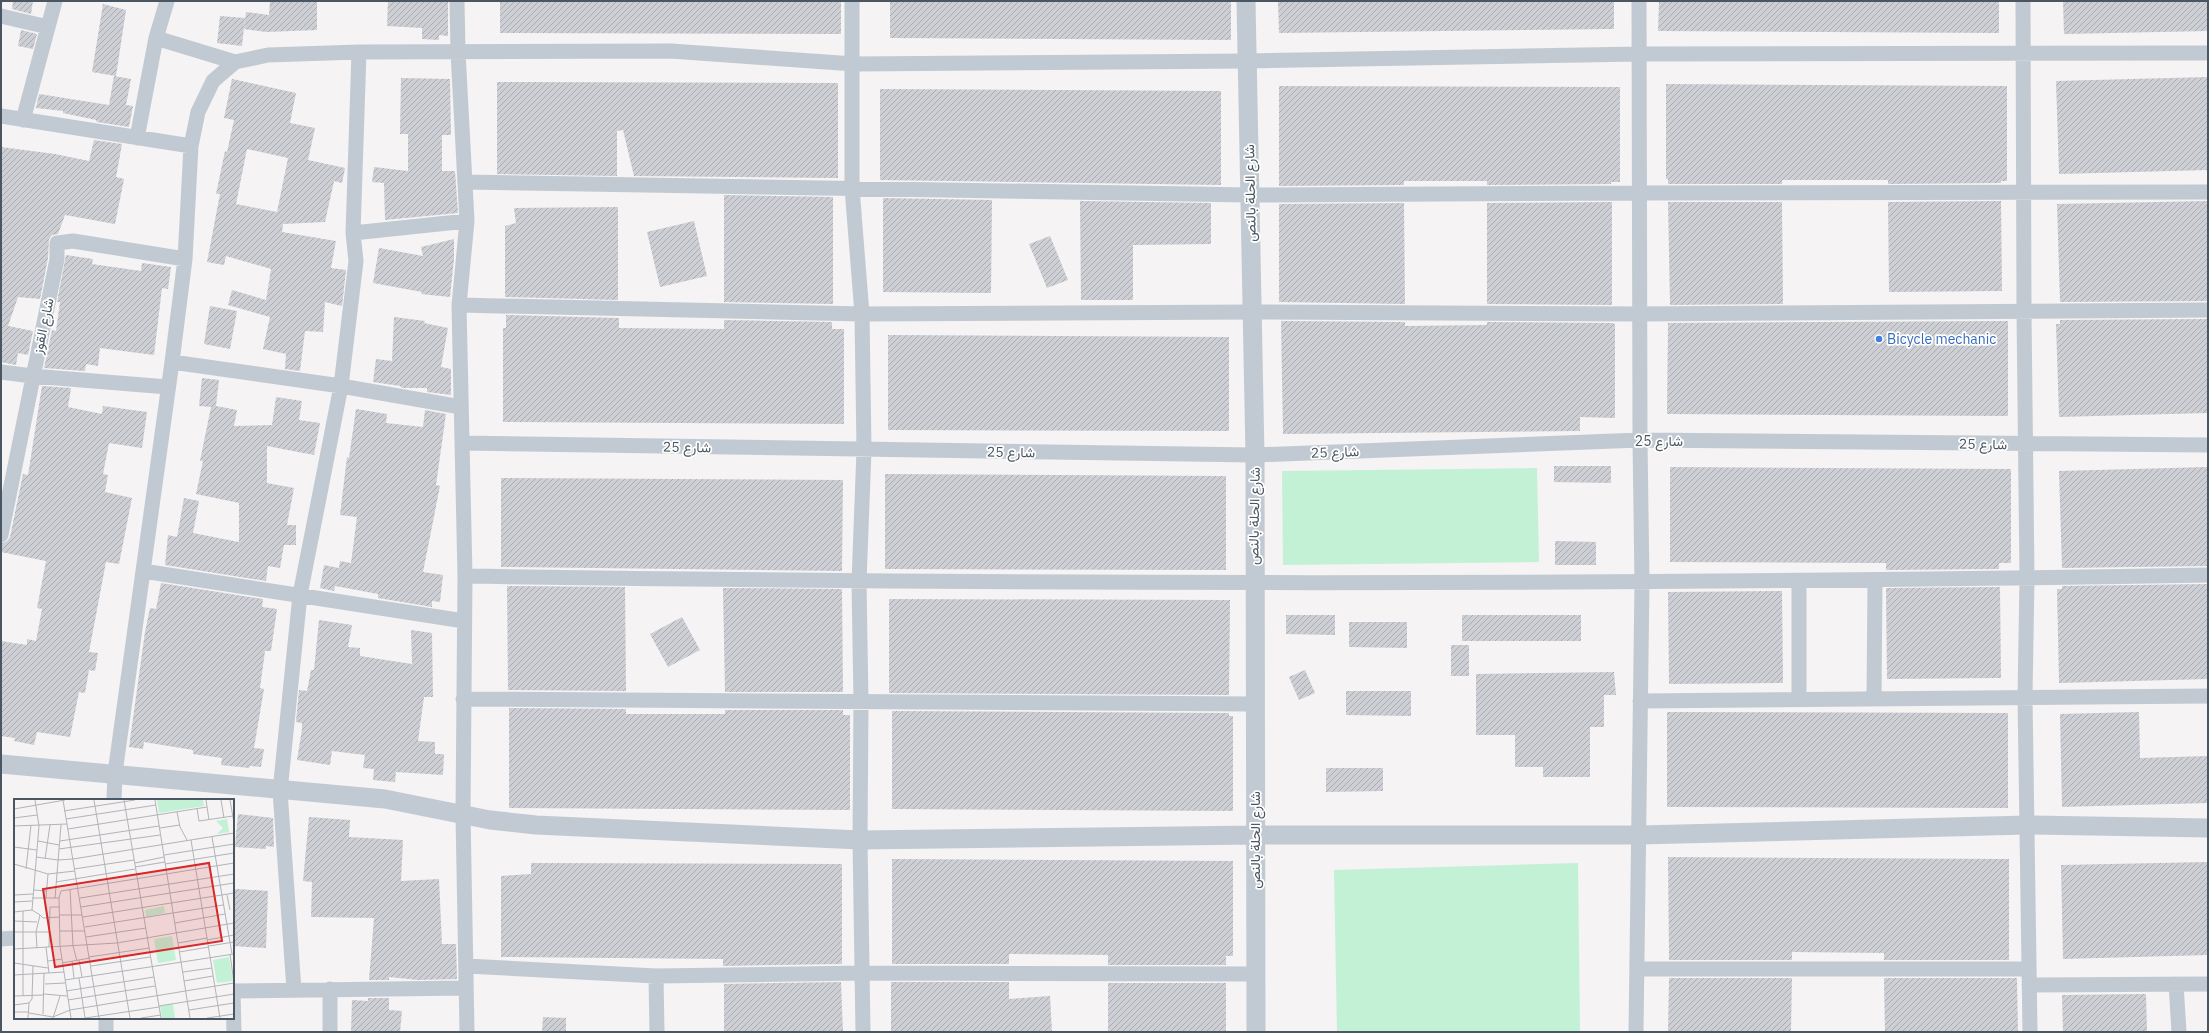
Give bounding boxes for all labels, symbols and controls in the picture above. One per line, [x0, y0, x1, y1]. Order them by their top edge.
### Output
street label: شارع الحلة بالنص [1240, 144, 1262, 242]
street label: شارع القوز [28, 296, 60, 357]
place label: Bicycle mechanic [1887, 330, 1996, 348]
marker: Bicycle mechanic [1874, 334, 1884, 344]
street label: شارع 25 [1635, 432, 1683, 452]
street label: شارع 25 [1959, 435, 2007, 455]
street label: شارع 25 [663, 438, 711, 458]
street label: شارع 25 [1311, 442, 1360, 464]
street label: شارع 25 [987, 443, 1035, 463]
street label: شارع الحلة بالنص [1244, 467, 1266, 565]
street label: شارع الحلة بالنص [1246, 791, 1266, 889]
inset map [14, 799, 234, 1019]

